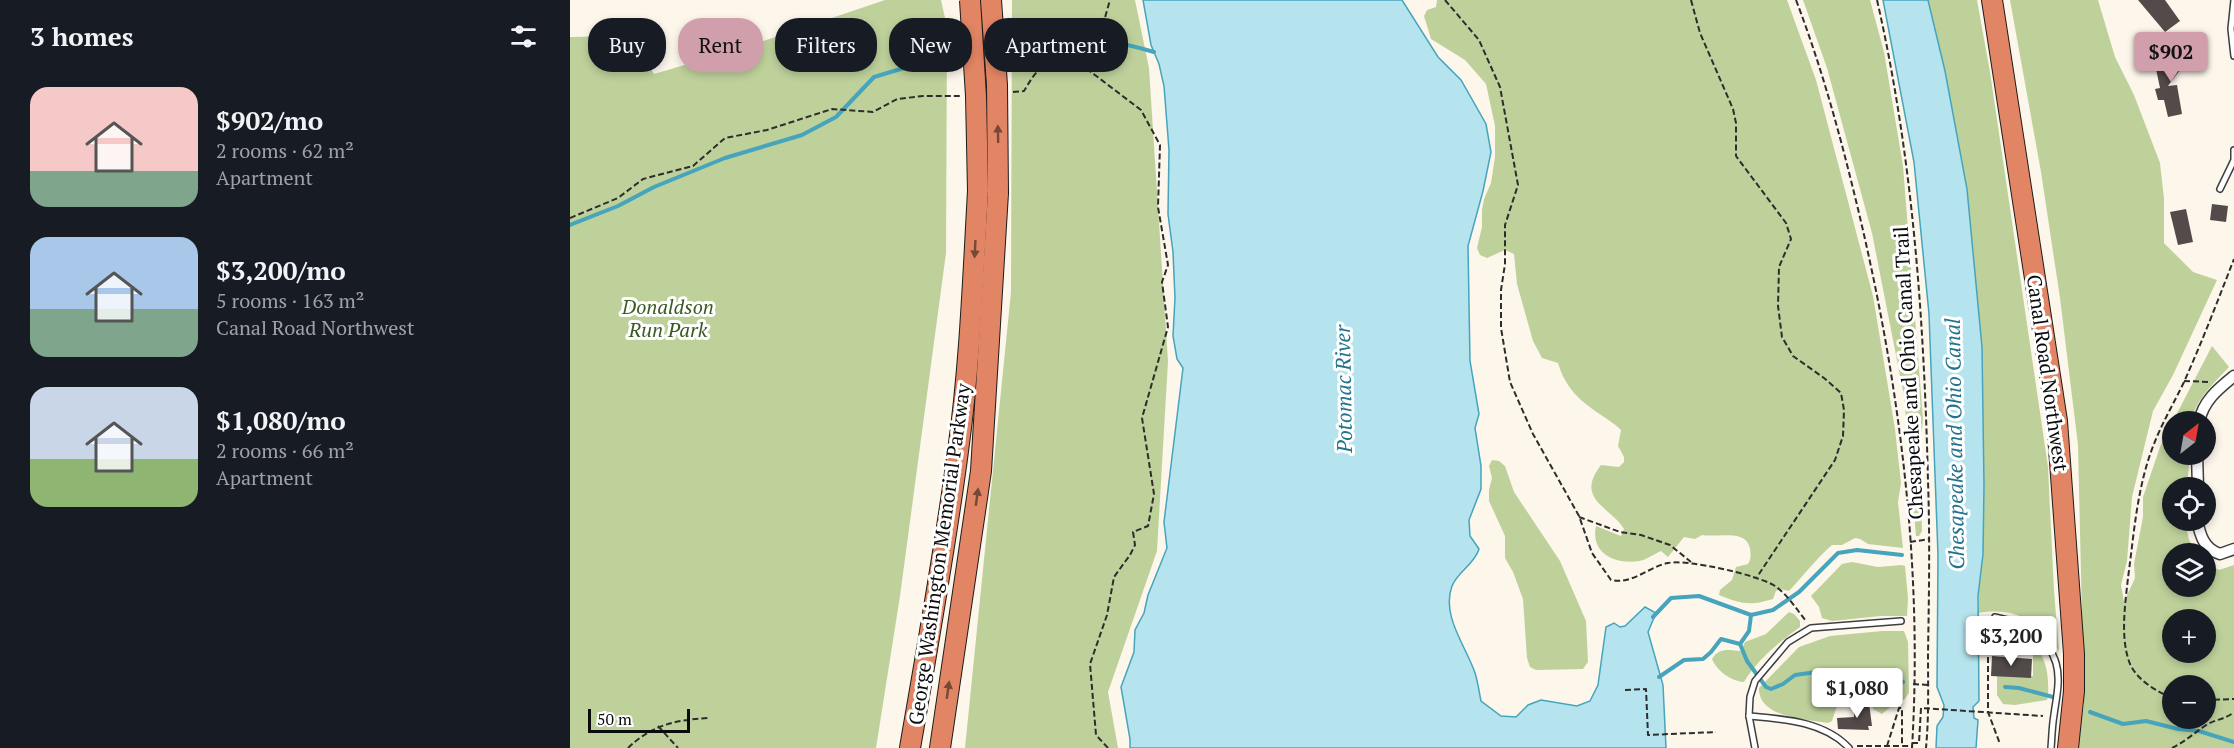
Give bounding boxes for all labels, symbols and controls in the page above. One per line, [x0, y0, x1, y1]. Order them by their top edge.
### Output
chip: Buy [588, 18, 666, 72]
chip: Rent [678, 18, 763, 72]
chip: Filters [775, 18, 877, 72]
chip: New [889, 18, 972, 72]
chip: Apartment [984, 18, 1128, 72]
text: 3 homes [30, 19, 134, 53]
icon: filters [507, 20, 540, 53]
pin: $902 [2135, 32, 2207, 83]
text: $902 [2148, 38, 2194, 65]
text: $902/mo [216, 103, 323, 137]
icon: home [78, 111, 150, 183]
one-way arrow [993, 125, 1003, 144]
text: 2 rooms · 62 m² [216, 137, 354, 164]
text: Apartment [216, 164, 313, 191]
street label: Chesapeake and Ohio Canal Trail [1887, 226, 1929, 520]
one-way arrow [970, 240, 979, 259]
text: $3,200/mo [216, 253, 346, 287]
icon: home [78, 261, 150, 333]
street label: Canal Road Northwest [2021, 273, 2075, 474]
text: 5 rooms · 163 m² [216, 287, 364, 314]
park label: Donaldson Run Park [621, 293, 714, 343]
text: Canal Road Northwest [216, 314, 414, 341]
water label: Chesapeake and Ohio Canal [1938, 318, 1970, 570]
water label: Potomac River [1328, 324, 1358, 454]
street label: George Washington Memorial Parkway [902, 381, 976, 727]
text: $1,080/mo [216, 403, 346, 437]
icon: home [78, 411, 150, 483]
north arrow [2162, 411, 2216, 465]
map controls [2162, 411, 2216, 729]
text: 2 rooms · 66 m² [216, 437, 354, 464]
text: Apartment [216, 464, 313, 491]
button: locate [2162, 477, 2216, 531]
one-way arrow [972, 488, 981, 507]
button: layers [2162, 543, 2216, 597]
button: + [2162, 609, 2216, 663]
pin: $3,200 [1962, 616, 2060, 667]
text: $3,200 [1980, 622, 2042, 649]
pin: $1,080 [1808, 668, 1906, 719]
text: $1,080 [1826, 674, 1888, 701]
button: − [2162, 675, 2216, 729]
one-way arrow [944, 681, 953, 700]
scale bar [588, 706, 690, 734]
text: 50 m [597, 708, 632, 730]

